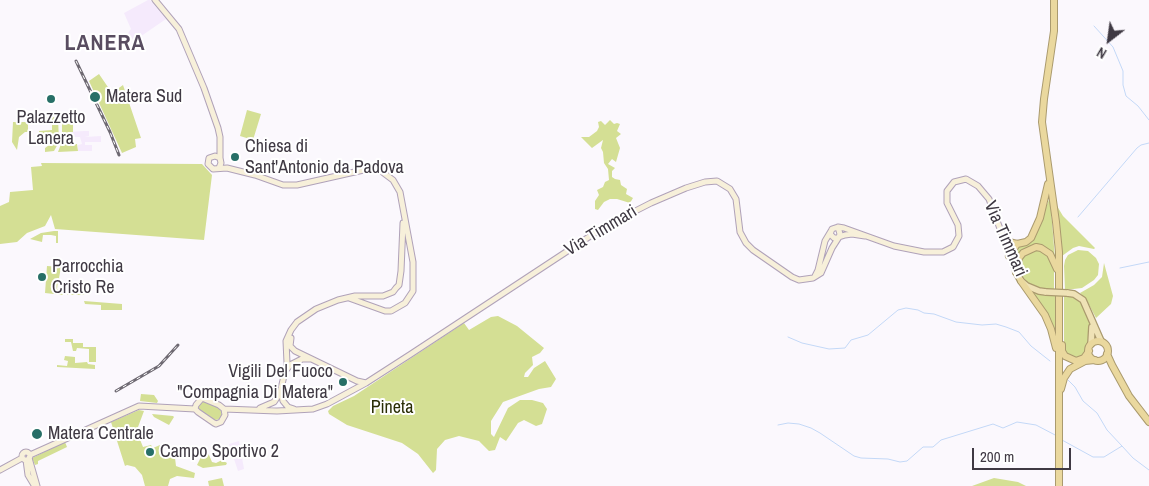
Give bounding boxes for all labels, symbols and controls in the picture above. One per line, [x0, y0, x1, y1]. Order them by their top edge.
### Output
north arrow [1084, 15, 1134, 65]
district label: LANERA [64, 31, 146, 57]
text: N [1093, 43, 1110, 63]
place label: Matera Sud [106, 86, 182, 108]
marker: Matera Sud [88, 90, 102, 104]
marker: Palazzetto Lanera [45, 93, 57, 105]
place label: Palazzetto Lanera [17, 107, 85, 150]
place label: Chiesa di Sant'Antonio da Padova [245, 136, 404, 178]
marker: Chiesa di Sant'Antonio da Padova [229, 151, 241, 163]
street label: Via Timmari [979, 198, 1031, 280]
street label: Via Timmari [561, 201, 641, 261]
place label: Parrocchia Cristo Re [52, 256, 123, 298]
marker: Parrocchia Cristo Re [36, 271, 48, 283]
place label: Vigili Del Fuoco "Compagnia Di Matera" [177, 361, 333, 404]
marker: Vigili Del Fuoco "Compagnia Di Matera" [337, 376, 349, 388]
park label: Pineta [371, 397, 413, 419]
place label: Matera Centrale [48, 423, 154, 445]
marker: Matera Centrale [30, 427, 44, 441]
scale bar [974, 438, 1073, 470]
place label: Campo Sportivo 2 [160, 441, 279, 463]
marker: Campo Sportivo 2 [144, 446, 156, 458]
text: 200 m [980, 446, 1014, 467]

